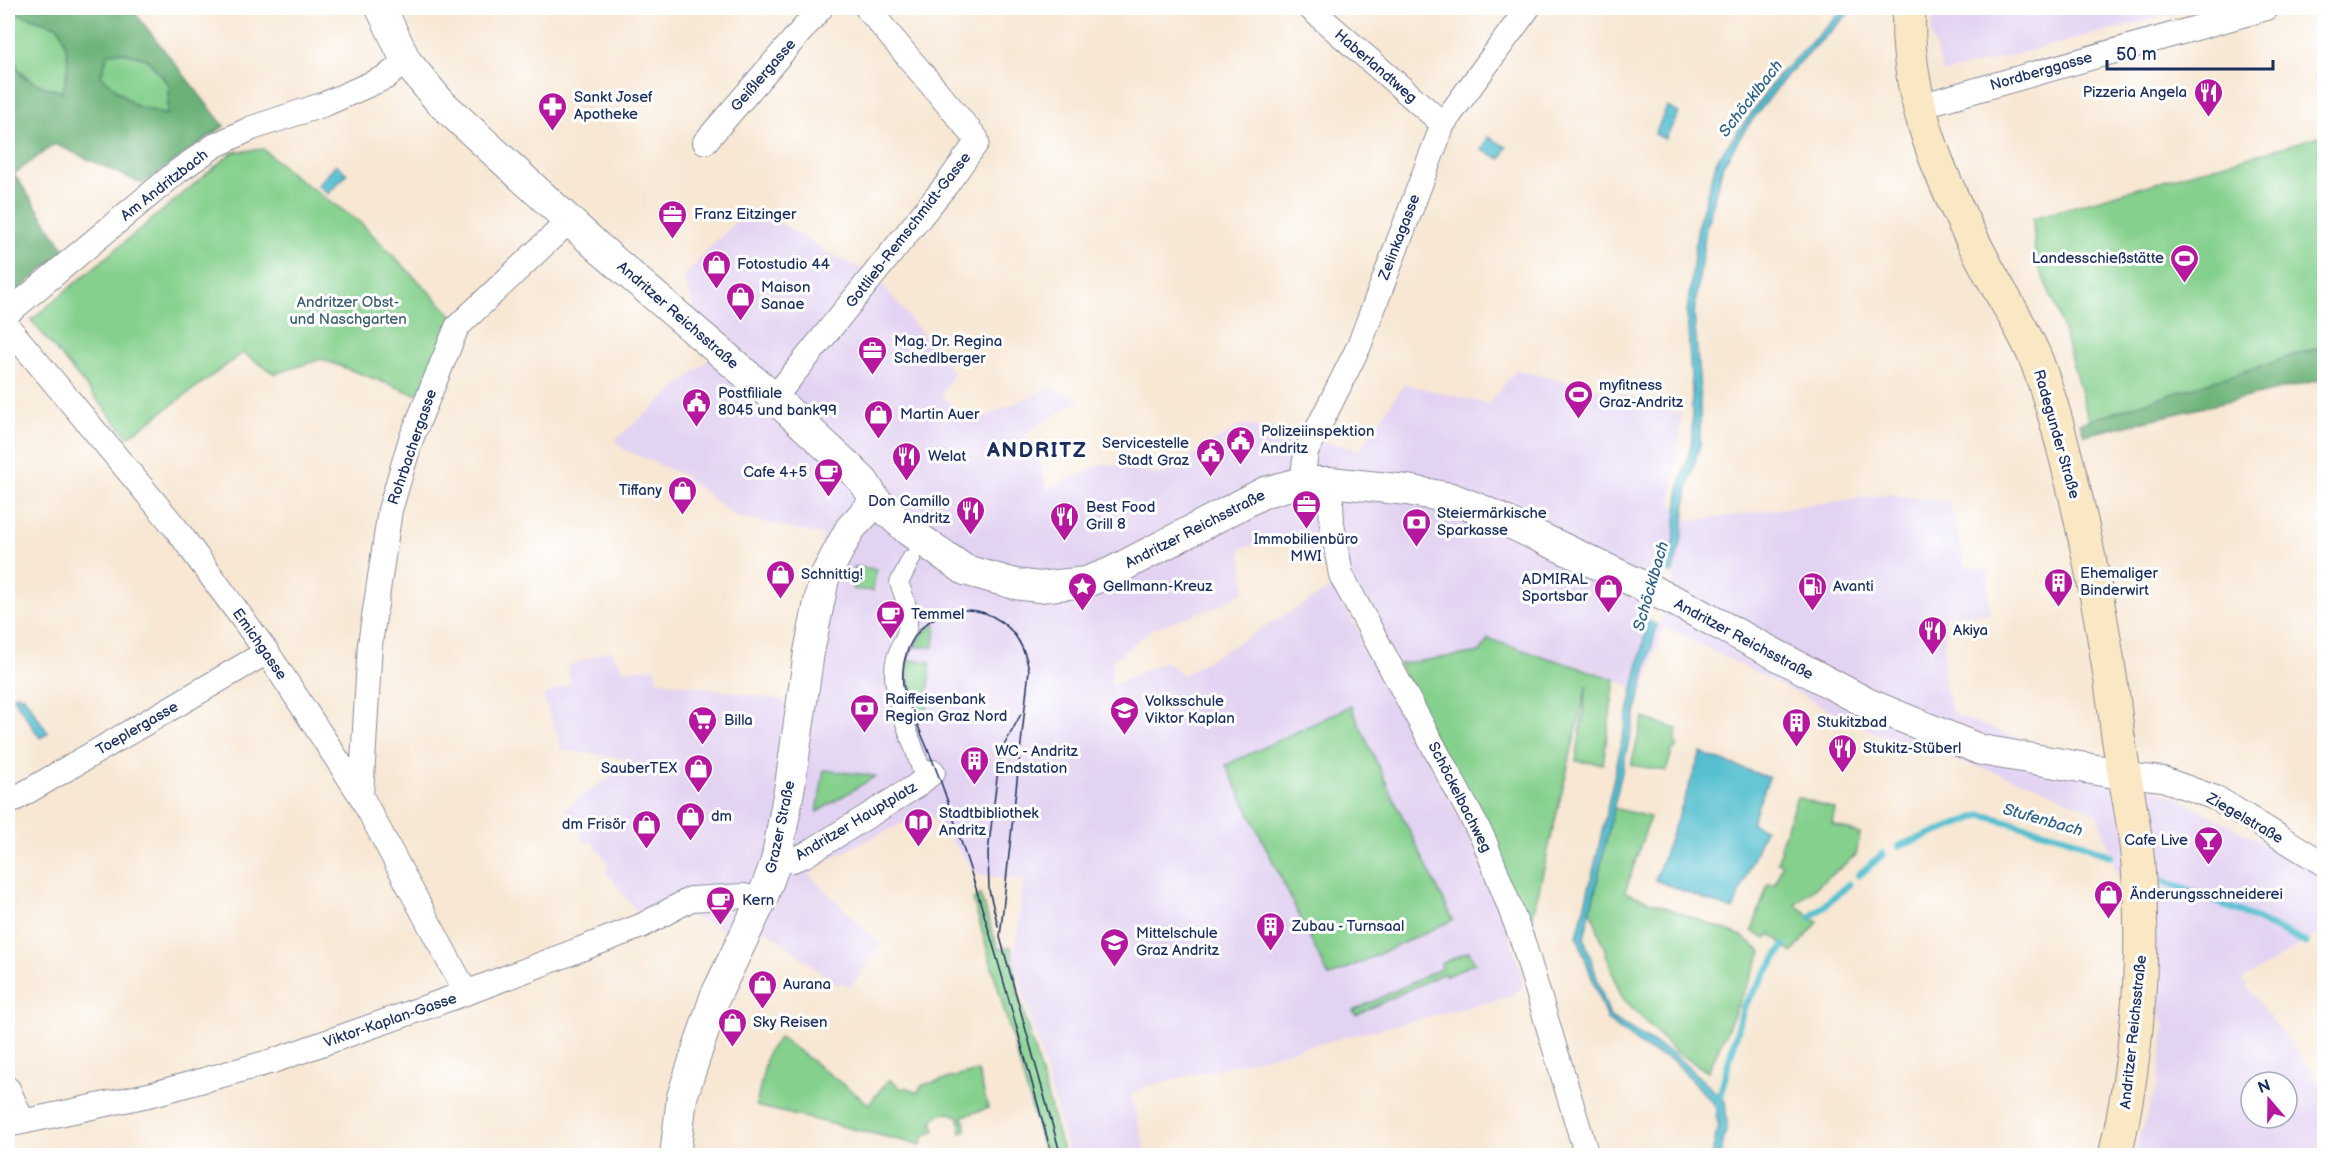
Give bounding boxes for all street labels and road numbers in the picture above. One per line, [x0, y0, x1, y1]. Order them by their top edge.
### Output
street label: Haberlandtweg [1331, 25, 1421, 107]
street label: Geißlergasse [727, 35, 800, 116]
street label: Nordberggasse [1988, 48, 2095, 95]
street label: Am Andritzbach [117, 145, 212, 225]
street label: Gottlieb-Remschmidt-Gasse [842, 149, 975, 312]
street label: Zelinkagasse [1374, 192, 1424, 283]
street label: Andritzer Reichsstraße [613, 257, 742, 373]
street label: Radegunder Straße [2029, 367, 2084, 501]
street label: Rohrbachergasse [384, 387, 441, 507]
street label: Andritzer Reichsstraße [1122, 486, 1269, 573]
street label: Andritzer Reichsstraße [1671, 595, 1817, 684]
street label: Emichgasse [228, 605, 291, 684]
street label: Toeplergasse [93, 697, 182, 760]
street label: Schöckelbachweg [1423, 739, 1496, 856]
street label: Andritzer Hauptplatz [792, 777, 921, 865]
street label: Grazer Straße [761, 779, 800, 875]
street label: Ziegelstraße [2202, 788, 2287, 848]
street label: Andritzer Reichsstraße [2116, 954, 2151, 1110]
street label: Viktor-Kaplan-Gasse [321, 989, 459, 1052]

